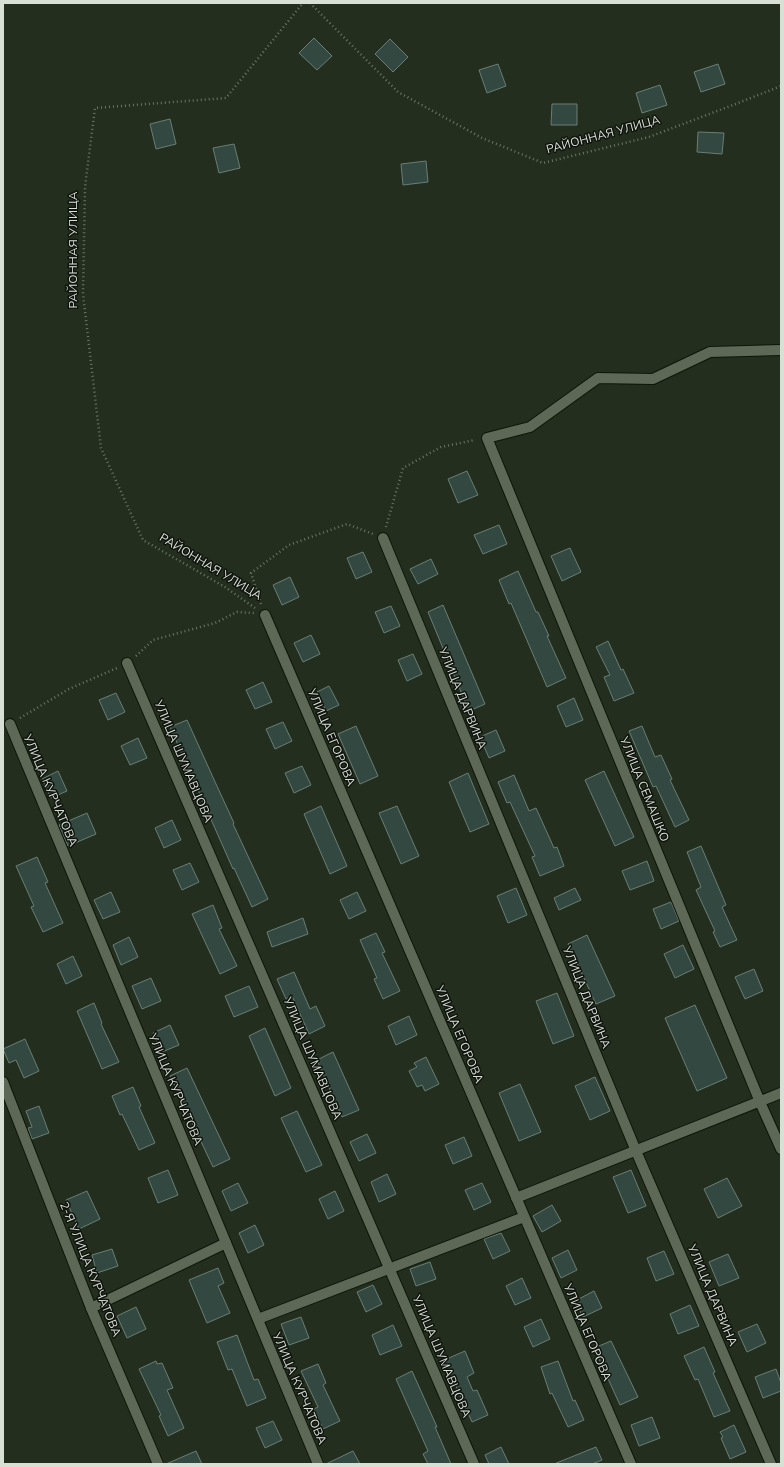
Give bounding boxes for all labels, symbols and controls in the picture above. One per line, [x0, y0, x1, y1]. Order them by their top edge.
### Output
street label: РАЙОННАЯ УЛИЦА [545, 112, 662, 156]
street label: РАЙОННАЯ УЛИЦА [65, 191, 80, 309]
street label: РАЙОННАЯ УЛИЦА [157, 529, 265, 603]
street label: УЛИЦА ДАРВИНА [435, 644, 490, 752]
street label: УЛИЦА ЕГОРОВА [304, 685, 359, 788]
street label: УЛИЦА ШУМАВЦОВА [151, 697, 217, 825]
street label: УЛИЦА КУРЧАТОВА [20, 731, 81, 848]
street label: УЛИЦА СЕМАШКО [617, 733, 673, 844]
street label: УЛИЦА ДАРВИНА [559, 943, 614, 1051]
street label: УЛИЦА ЕГОРОВА [432, 982, 487, 1085]
street label: УЛИЦА ШУМАВЦОВА [280, 994, 346, 1122]
street label: УЛИЦА КУРЧАТОВА [145, 1030, 206, 1147]
street label: 2-Я УЛИЦА КУРЧАТОВА [57, 1199, 125, 1339]
street label: УЛИЦА ДАРВИНА [684, 1241, 741, 1348]
street label: УЛИЦА ЕГОРОВА [560, 1280, 615, 1383]
street label: УЛИЦА ШУМАВЦОВА [409, 1292, 475, 1420]
street label: УЛИЦА КУРЧАТОВА [269, 1329, 330, 1446]

